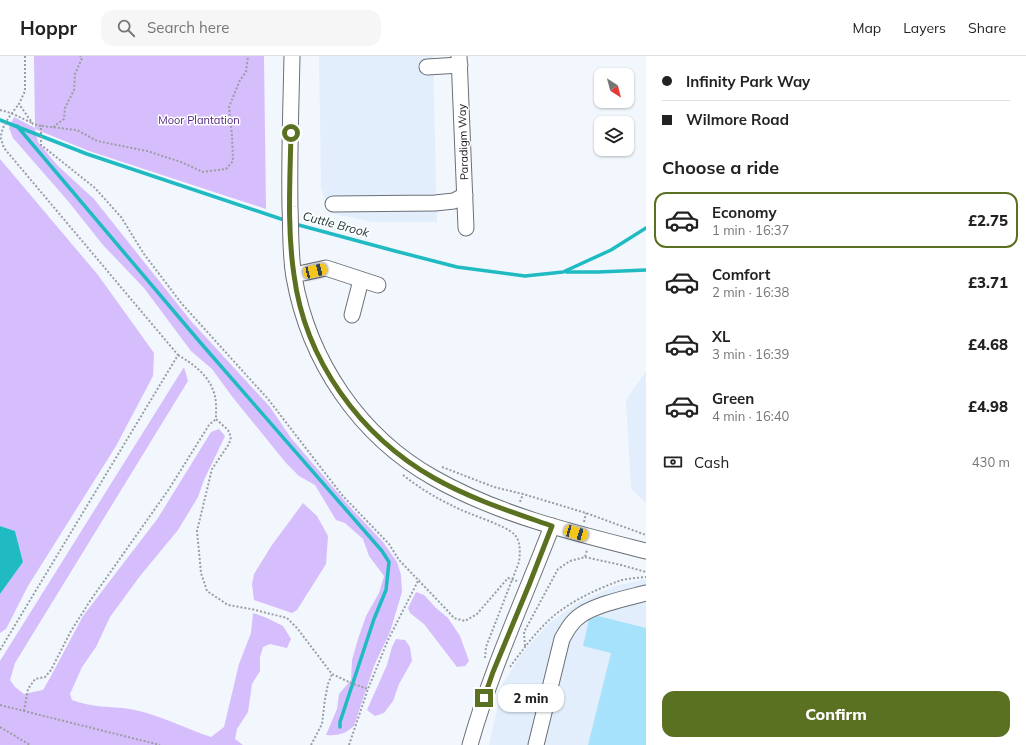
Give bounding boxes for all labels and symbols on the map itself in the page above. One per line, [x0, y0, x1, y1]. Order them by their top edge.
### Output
north arrow [594, 68, 634, 108]
street label: Paradigm Way [455, 103, 471, 180]
park label: Moor Plantation [158, 113, 240, 127]
route start [282, 124, 300, 142]
water label: Cuttle Brook [301, 208, 372, 240]
car [302, 262, 328, 280]
car [563, 524, 589, 542]
callout: 2 min [498, 684, 564, 712]
route end [475, 689, 493, 707]

